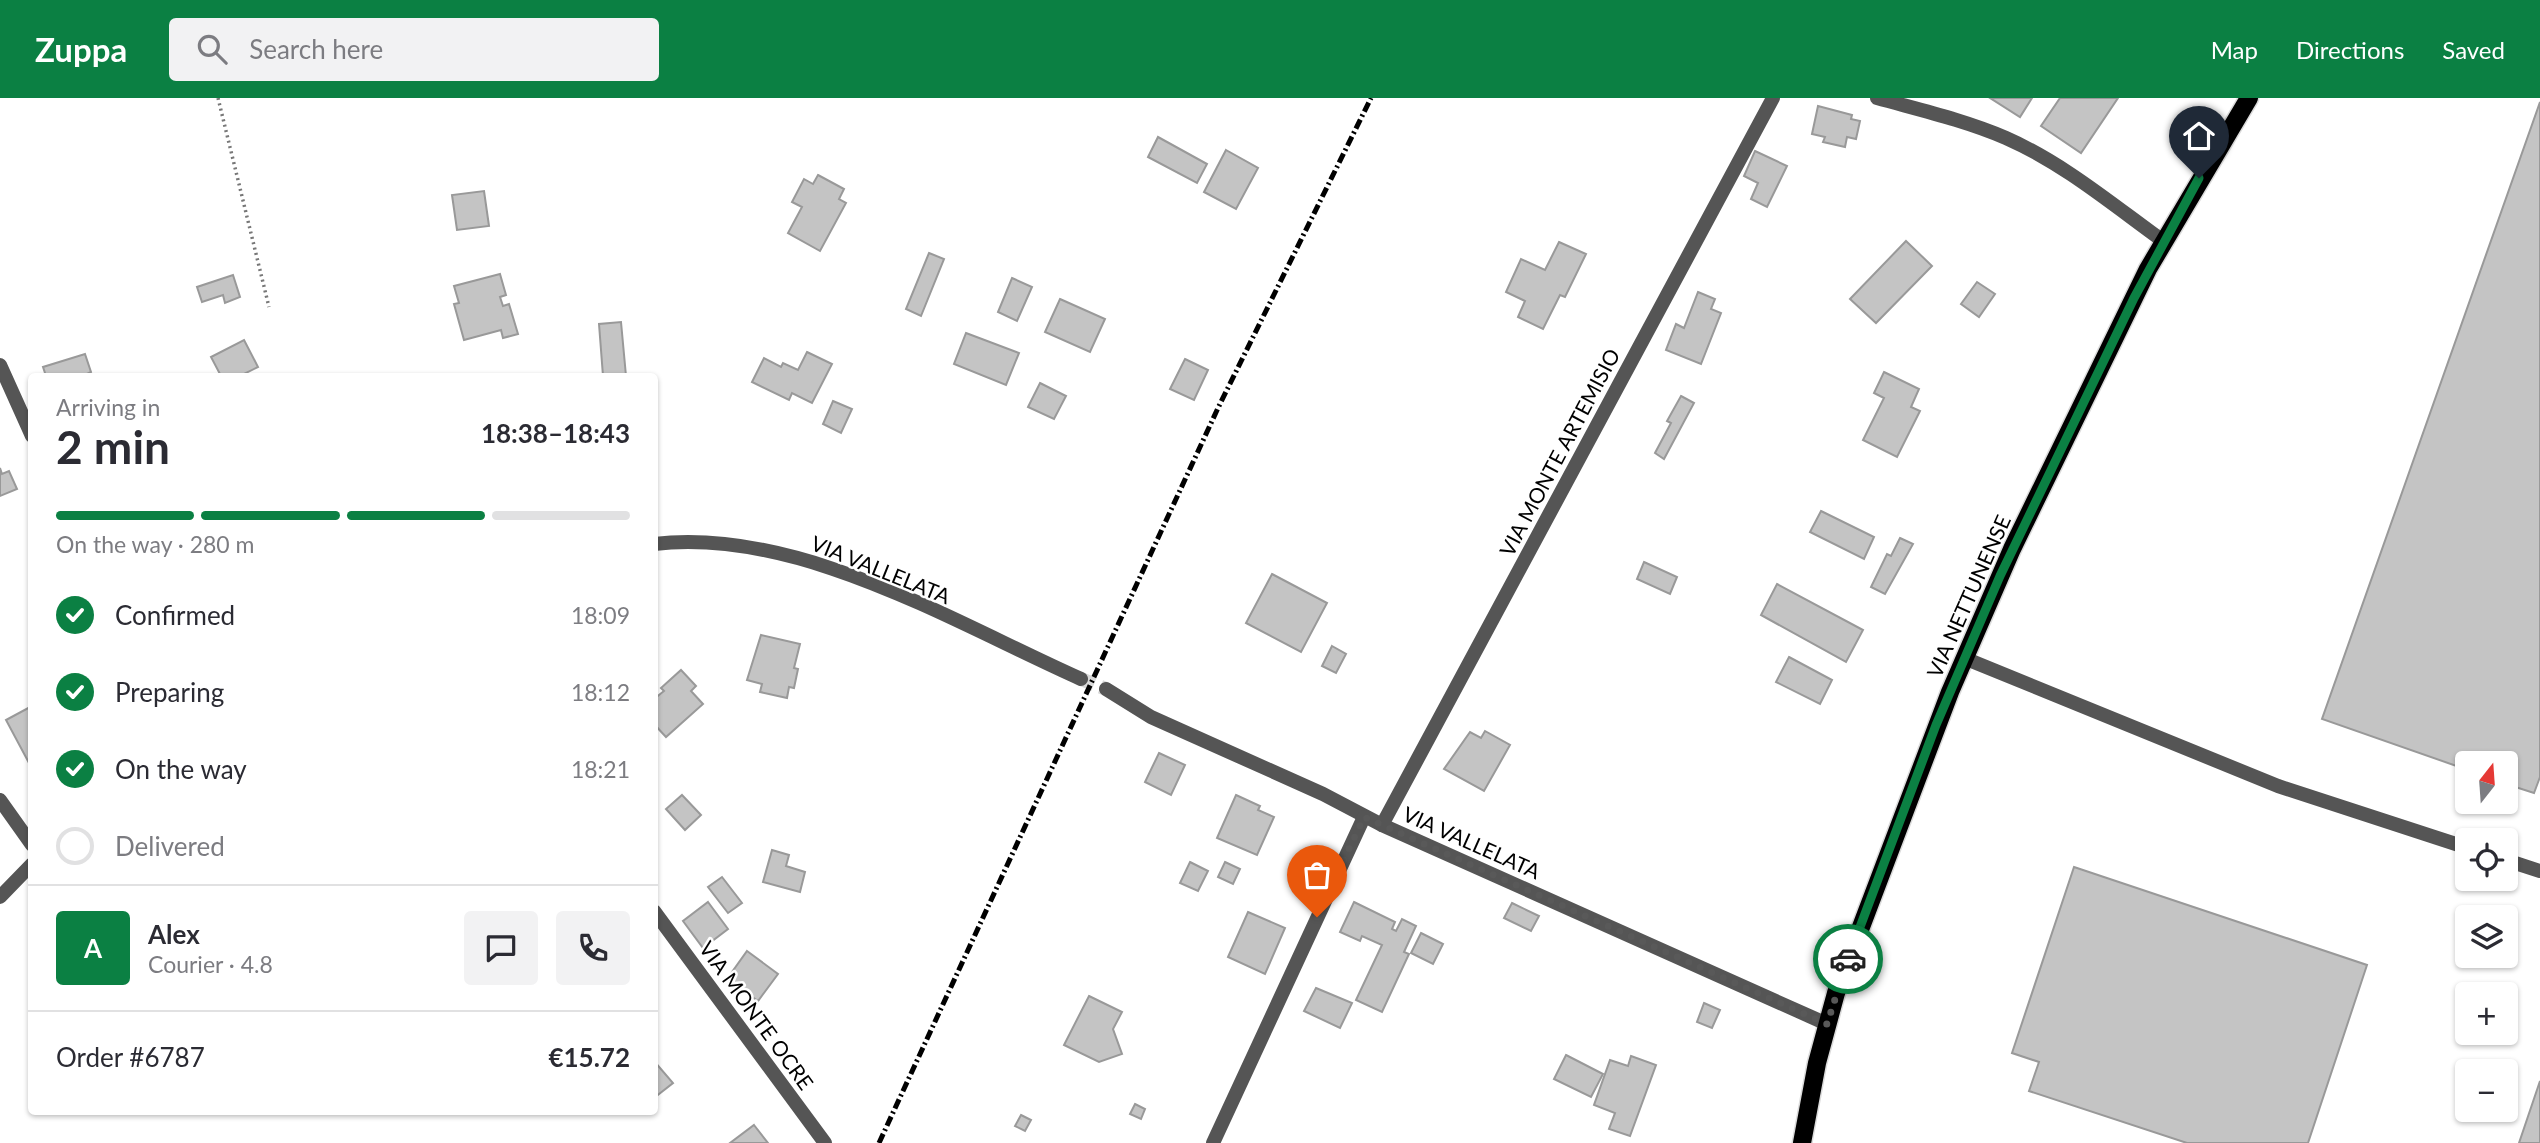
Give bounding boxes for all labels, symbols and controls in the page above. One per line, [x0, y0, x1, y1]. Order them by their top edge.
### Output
search box [169, 18, 659, 81]
text: Zuppa [35, 29, 127, 69]
icon: search [193, 30, 231, 68]
text: Search here [249, 33, 383, 65]
text: Map [2211, 35, 2258, 64]
text: Directions [2296, 35, 2404, 64]
text: Saved [2442, 35, 2505, 64]
pin [2169, 106, 2229, 178]
icon: home [2180, 117, 2218, 155]
street label: VIA MONTE ARTEMISIO [1494, 344, 1624, 560]
text: Arriving in [56, 393, 160, 421]
text: 18:38–18:43 [481, 417, 630, 449]
text: 2 min [56, 419, 170, 474]
street label: VIA NETTUNENSE [1921, 511, 2015, 681]
text: On the way · 280 m [56, 530, 255, 558]
street label: VIA VALLELATA [808, 530, 955, 609]
icon: check [56, 596, 94, 634]
text: Confirmed [115, 599, 235, 631]
text: 18:09 [571, 601, 630, 629]
icon: check [56, 673, 94, 711]
text: Preparing [115, 676, 224, 708]
text: 18:12 [571, 678, 630, 706]
icon: check [56, 750, 94, 788]
north arrow [2455, 751, 2518, 814]
map controls [2455, 751, 2518, 1122]
text: On the way [115, 753, 247, 785]
text: 18:21 [571, 755, 630, 783]
street label: VIA VALLELATA [1399, 801, 1545, 884]
button: locate [2455, 828, 2518, 891]
text: Delivered [115, 830, 225, 862]
pin [1287, 845, 1347, 917]
icon: bag [1298, 856, 1336, 894]
button: layers [2455, 905, 2518, 968]
button: chat [464, 911, 538, 985]
button: phone [556, 911, 630, 985]
text: Alex [148, 918, 200, 950]
courier [1813, 924, 1883, 994]
text: A [84, 932, 102, 964]
street label: VIA MONTE OCRE [695, 936, 819, 1094]
icon: car [1829, 940, 1867, 978]
text: Courier · 4.8 [148, 950, 273, 978]
button: + [2455, 982, 2518, 1045]
text: Order #6787 [56, 1041, 205, 1073]
text: €15.72 [548, 1041, 630, 1073]
button: − [2455, 1059, 2518, 1122]

